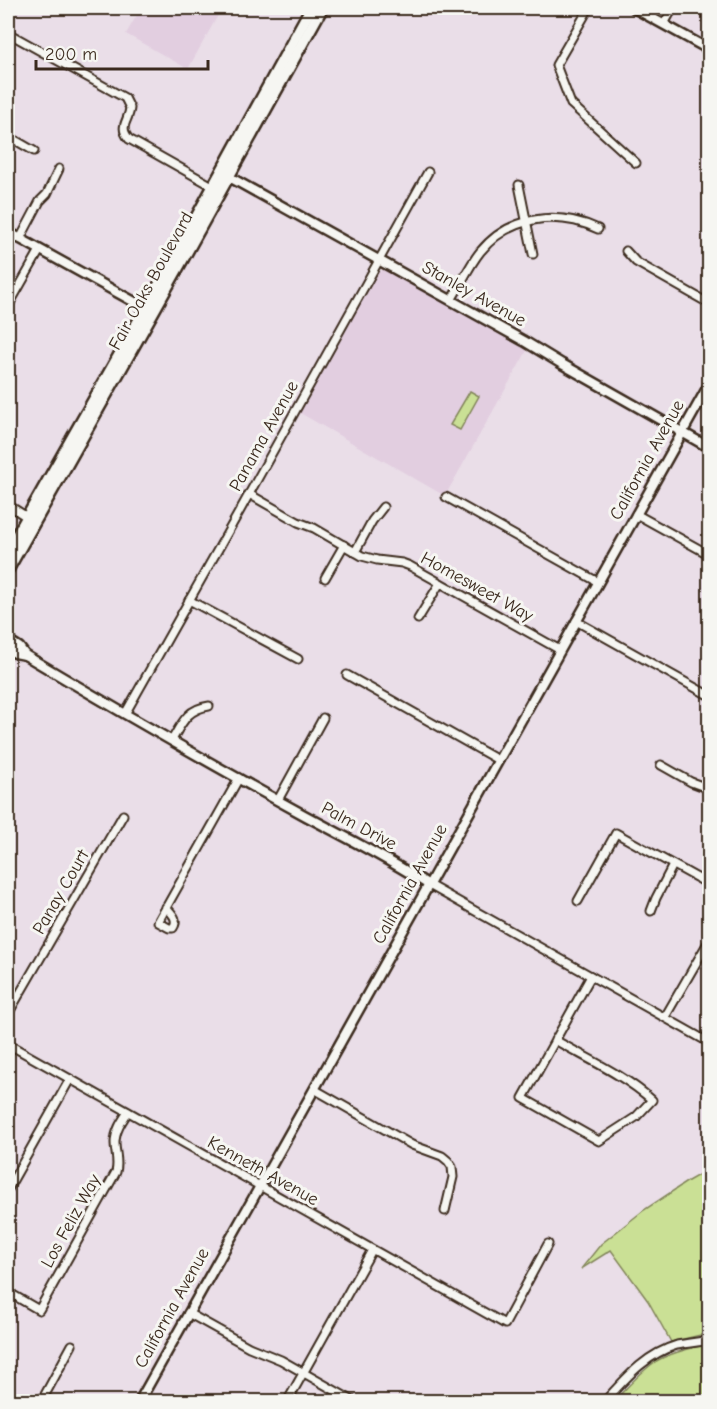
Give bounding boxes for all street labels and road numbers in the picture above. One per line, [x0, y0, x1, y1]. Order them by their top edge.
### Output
street label: Fair Oaks Boulevard [104, 208, 198, 354]
street label: Stanley Avenue [418, 257, 530, 331]
street label: Panama Avenue [225, 377, 303, 495]
street label: California Avenue [605, 396, 689, 524]
street label: Homesweet Way [417, 547, 538, 627]
street label: Palm Drive [318, 797, 400, 855]
street label: California Avenue [368, 820, 452, 948]
street label: Panay Court [28, 845, 94, 938]
street label: Kenneth Avenue [204, 1132, 322, 1210]
street label: Los Feliz Way [37, 1170, 106, 1271]
street label: California Avenue [130, 1244, 214, 1372]

